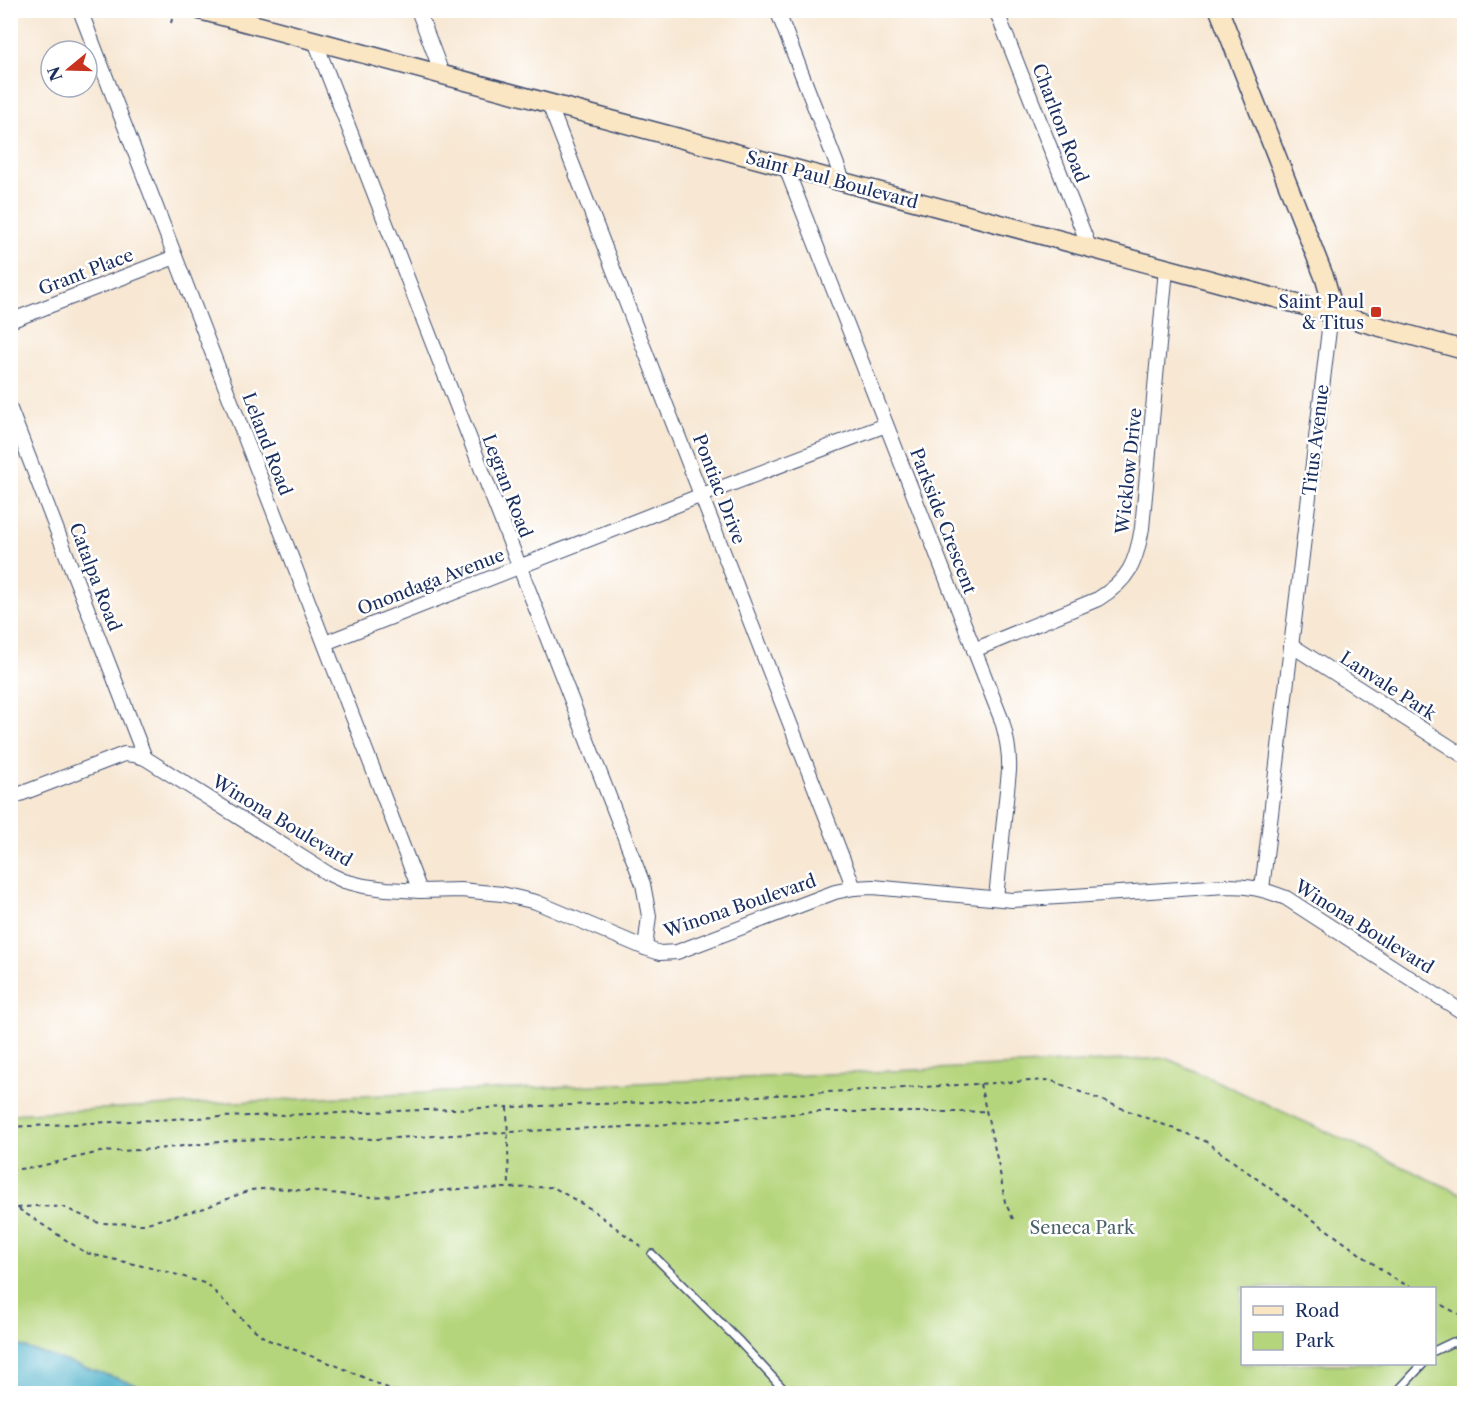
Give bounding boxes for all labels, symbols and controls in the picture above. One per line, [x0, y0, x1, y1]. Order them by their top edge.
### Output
north arrow [39, 39, 99, 99]
street label: Charlton Road [1027, 60, 1093, 186]
text: N [43, 64, 67, 84]
street label: Saint Paul Boulevard [744, 146, 920, 214]
street label: Grant Place [35, 244, 137, 300]
place label: Saint Paul & Titus [1278, 291, 1364, 334]
marker: Saint Paul & Titus [1369, 305, 1383, 319]
street label: Titus Avenue [1298, 383, 1334, 497]
street label: Leland Road [237, 390, 297, 499]
street label: Wicklow Drive [1111, 407, 1147, 536]
street label: Legran Road [477, 431, 537, 541]
street label: Pontiac Drive [688, 431, 750, 547]
street label: Parkside Crescent [905, 445, 981, 598]
street label: Catalpa Road [64, 520, 126, 634]
street label: Onondaga Avenue [354, 544, 508, 620]
street label: Lanvale Park [1336, 647, 1442, 726]
street label: Winona Boulevard [207, 770, 356, 872]
street label: Winona Boulevard [660, 870, 819, 943]
street label: Winona Boulevard [1290, 875, 1438, 979]
park label: Seneca Park [1030, 1217, 1136, 1239]
legend [1241, 1287, 1436, 1365]
text: Road [1295, 1300, 1340, 1322]
text: Park [1295, 1330, 1336, 1352]

